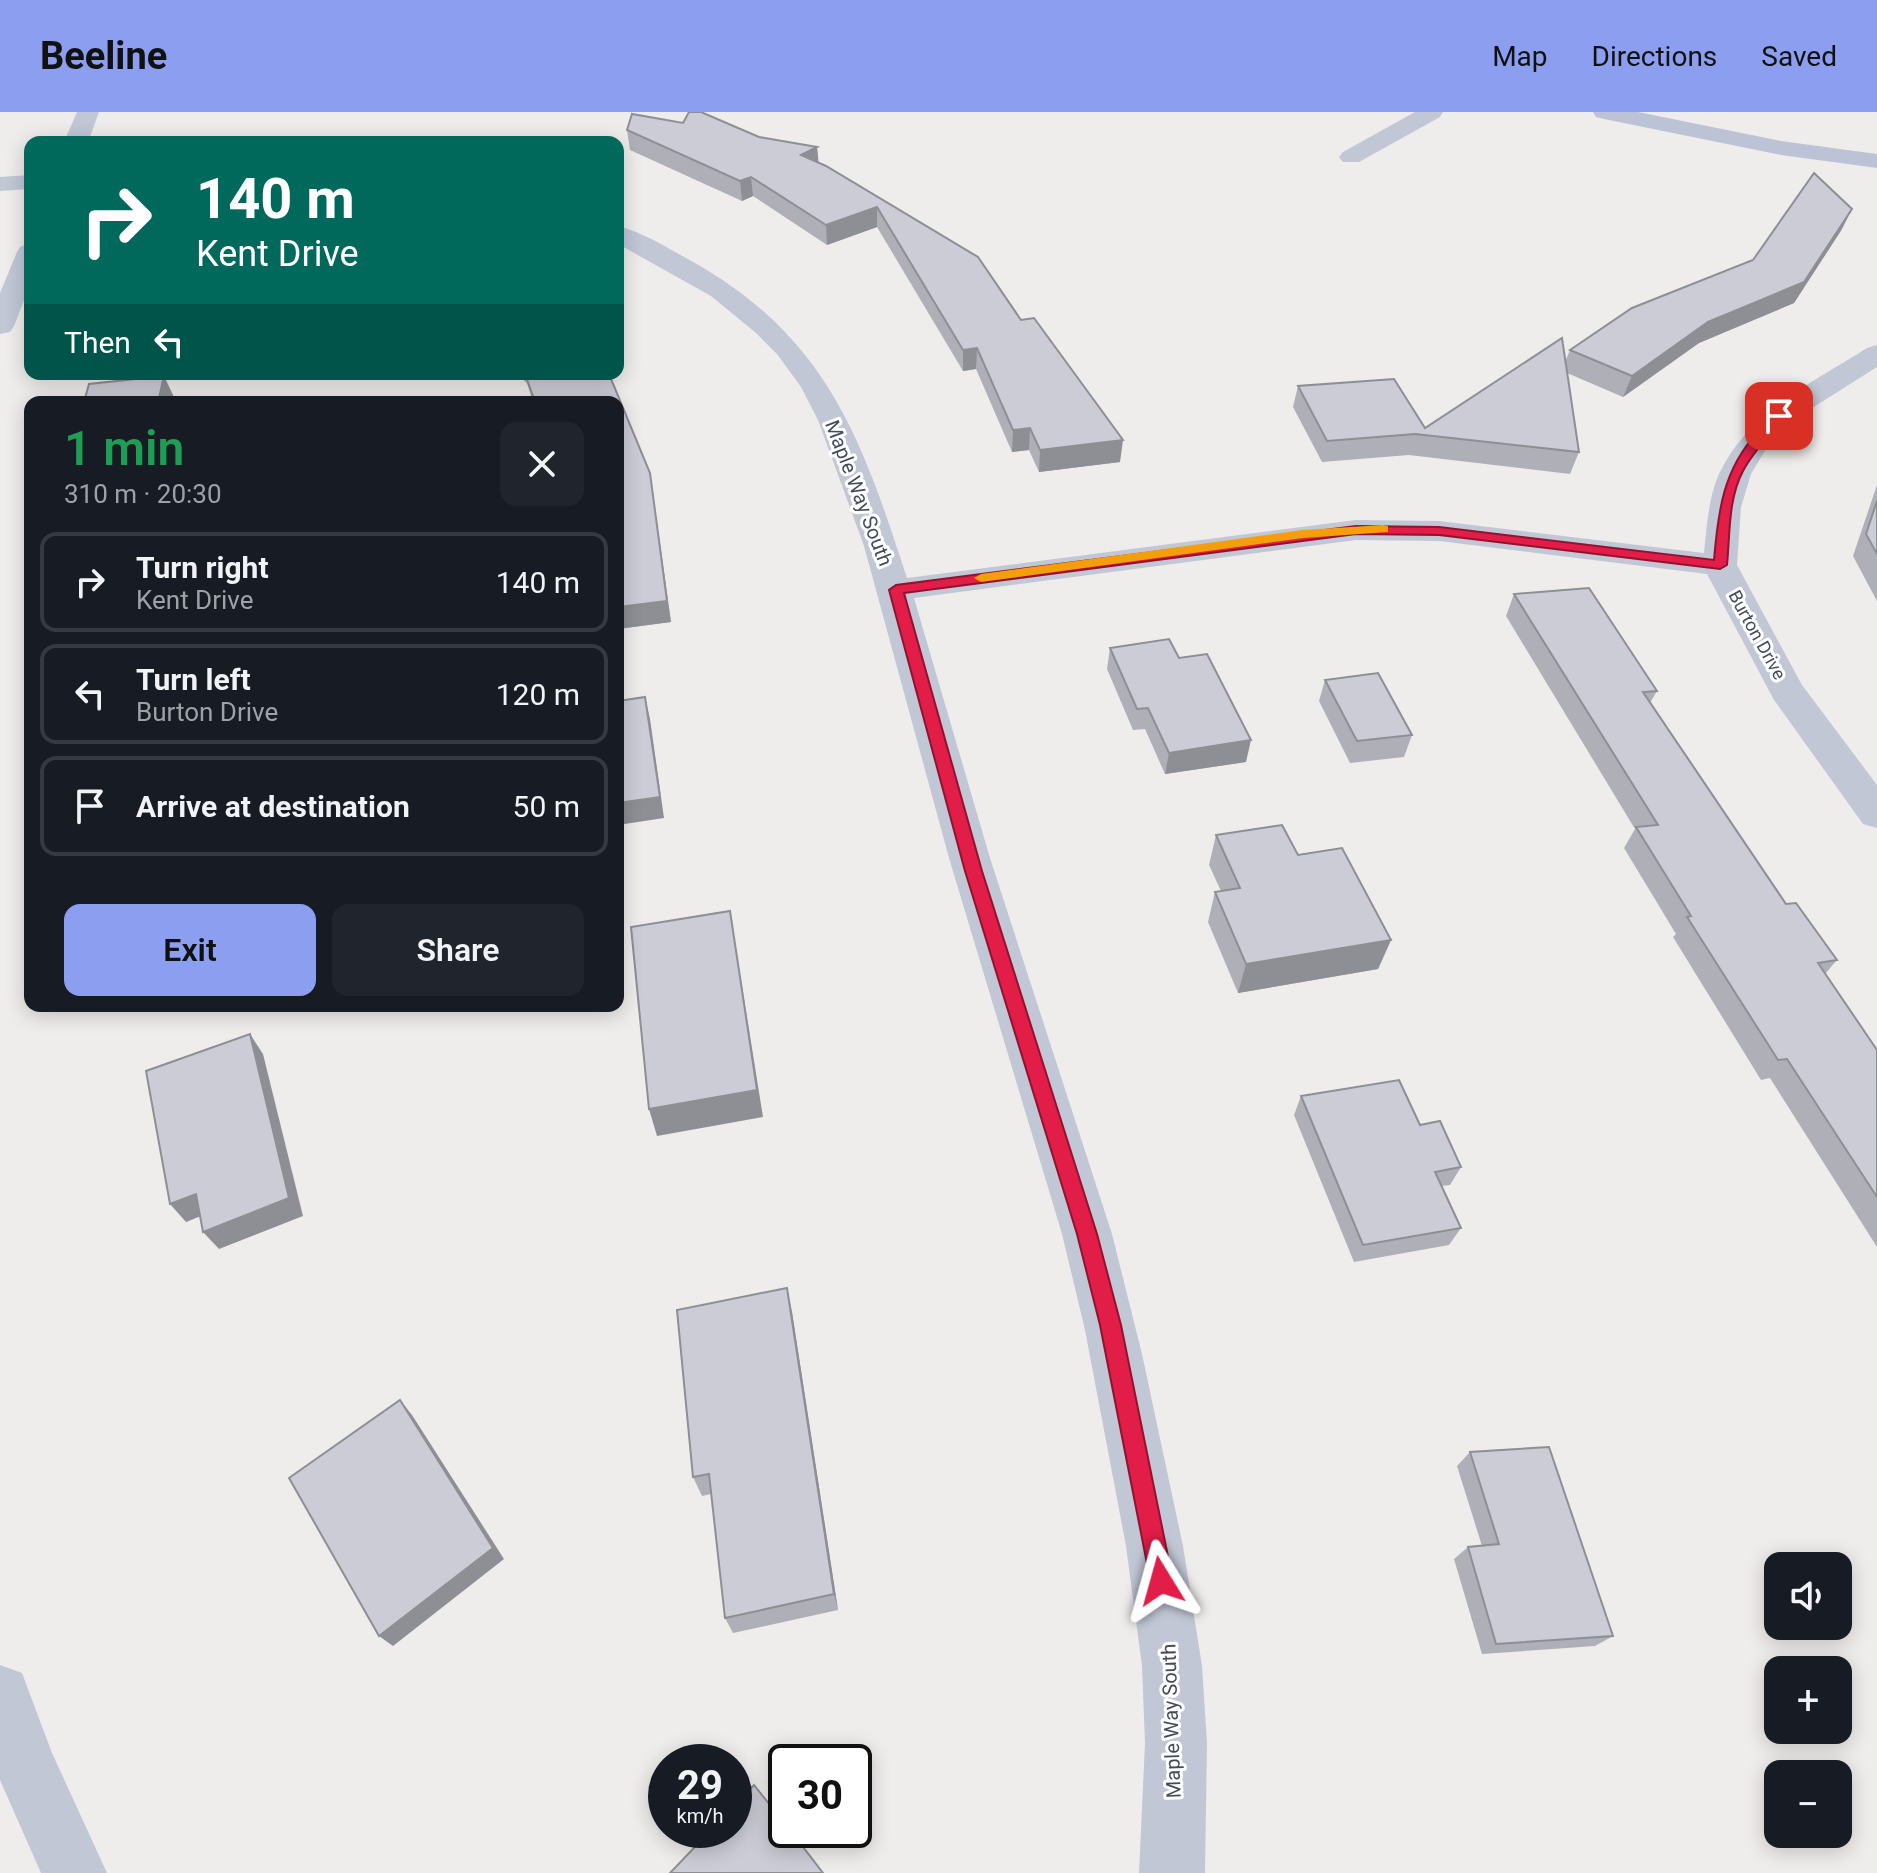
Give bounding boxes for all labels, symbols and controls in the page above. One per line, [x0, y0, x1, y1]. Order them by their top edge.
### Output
text: Beeline [40, 34, 167, 78]
text: Map [1492, 40, 1548, 73]
text: Directions [1592, 40, 1717, 73]
text: Saved [1761, 40, 1837, 73]
text: 140 m [196, 166, 355, 232]
icon: right [64, 168, 168, 272]
text: Kent Drive [196, 233, 359, 275]
icon: left [147, 320, 191, 364]
text: Then [64, 325, 131, 360]
pin [1745, 382, 1813, 450]
icon: arrive [1757, 394, 1801, 438]
street label: Maple Way South [820, 417, 898, 569]
text: 1 min [64, 420, 184, 477]
button: close [500, 422, 584, 506]
text: 310 m · 20:30 [64, 479, 222, 509]
text: Turn right [136, 550, 269, 585]
icon: right [68, 560, 112, 604]
text: 140 m [496, 565, 580, 600]
text: Kent Drive [136, 585, 254, 615]
street label: Burton Drive [1724, 587, 1790, 683]
text: Turn left [136, 662, 251, 697]
icon: left [68, 672, 112, 716]
text: 120 m [496, 677, 580, 712]
text: Burton Drive [136, 697, 278, 727]
icon: arrive [68, 784, 112, 828]
text: Arrive at destination [136, 789, 410, 824]
text: 50 m [513, 789, 580, 824]
button: Exit [64, 904, 316, 996]
button: Share [332, 904, 584, 996]
position arrow [1119, 1539, 1203, 1623]
map controls [1764, 1552, 1852, 1848]
button: sound [1764, 1552, 1852, 1640]
street label: Maple Way South [1156, 1643, 1186, 1799]
button: + [1764, 1656, 1852, 1744]
speed limit sign: 30 [768, 1744, 872, 1848]
button: − [1764, 1760, 1852, 1848]
text: 29 [677, 1762, 723, 1809]
text: km/h [677, 1804, 723, 1828]

